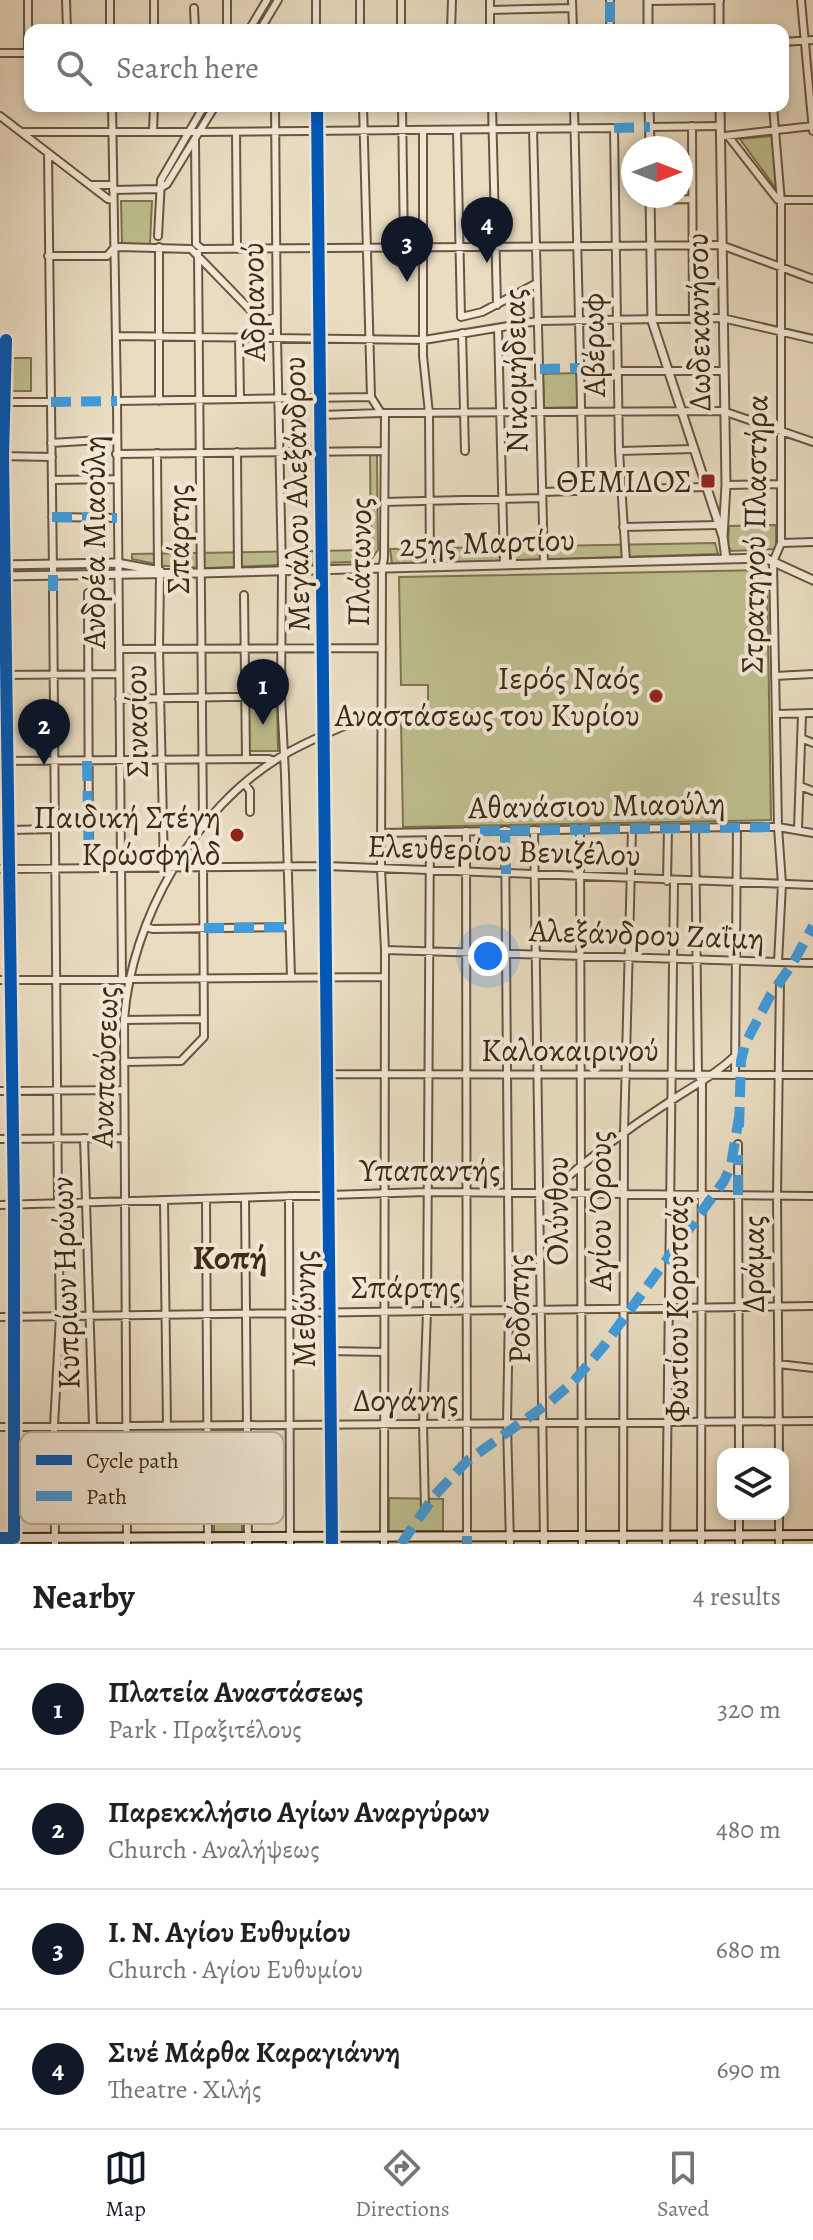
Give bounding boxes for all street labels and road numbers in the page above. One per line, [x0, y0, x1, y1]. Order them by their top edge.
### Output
street label: Δωδεκανήσου [674, 232, 722, 412]
street label: Αδριανού [230, 242, 276, 363]
street label: Νικομήδειας [492, 288, 538, 454]
street label: Αβέρωφ [570, 293, 616, 398]
street label: Μεγάλου Αλεξάνδρου [272, 356, 320, 632]
street label: Στρατηγού Πλαστήρα [730, 394, 778, 674]
street label: Ανδρέα Μιαούλη [72, 435, 116, 650]
street label: Σπάρτης [156, 484, 200, 594]
street label: Πλάτωνος [336, 497, 382, 627]
street label: 25ης Μαρτίου [398, 517, 576, 567]
street label: Σινασίου [113, 664, 159, 778]
street label: Αθανάσιου Μιαούλη [467, 781, 726, 829]
street label: Ελευθερίου Βενιζέλου [367, 823, 641, 877]
street label: Αλεξάνδρου Ζαΐμη [528, 908, 765, 960]
street label: Αναπαύσεως [79, 986, 129, 1149]
street label: Καλοκαιρινού [481, 1028, 659, 1072]
street label: Αγίου Όρους [578, 1131, 622, 1292]
street label: Υπαπαντής [358, 1148, 501, 1192]
street label: Ολύνθου [535, 1156, 579, 1266]
street label: Κυπρίων Ηρώων [39, 1176, 91, 1390]
street label: Φωτίου Κορυτσάς [655, 1196, 699, 1422]
street label: Δράμας [731, 1215, 775, 1313]
street label: Μεθώνης [282, 1250, 326, 1368]
street label: Ροδόπης [495, 1254, 541, 1364]
street label: Σπάρτης [351, 1265, 461, 1309]
street label: Δογάνης [353, 1378, 459, 1422]

